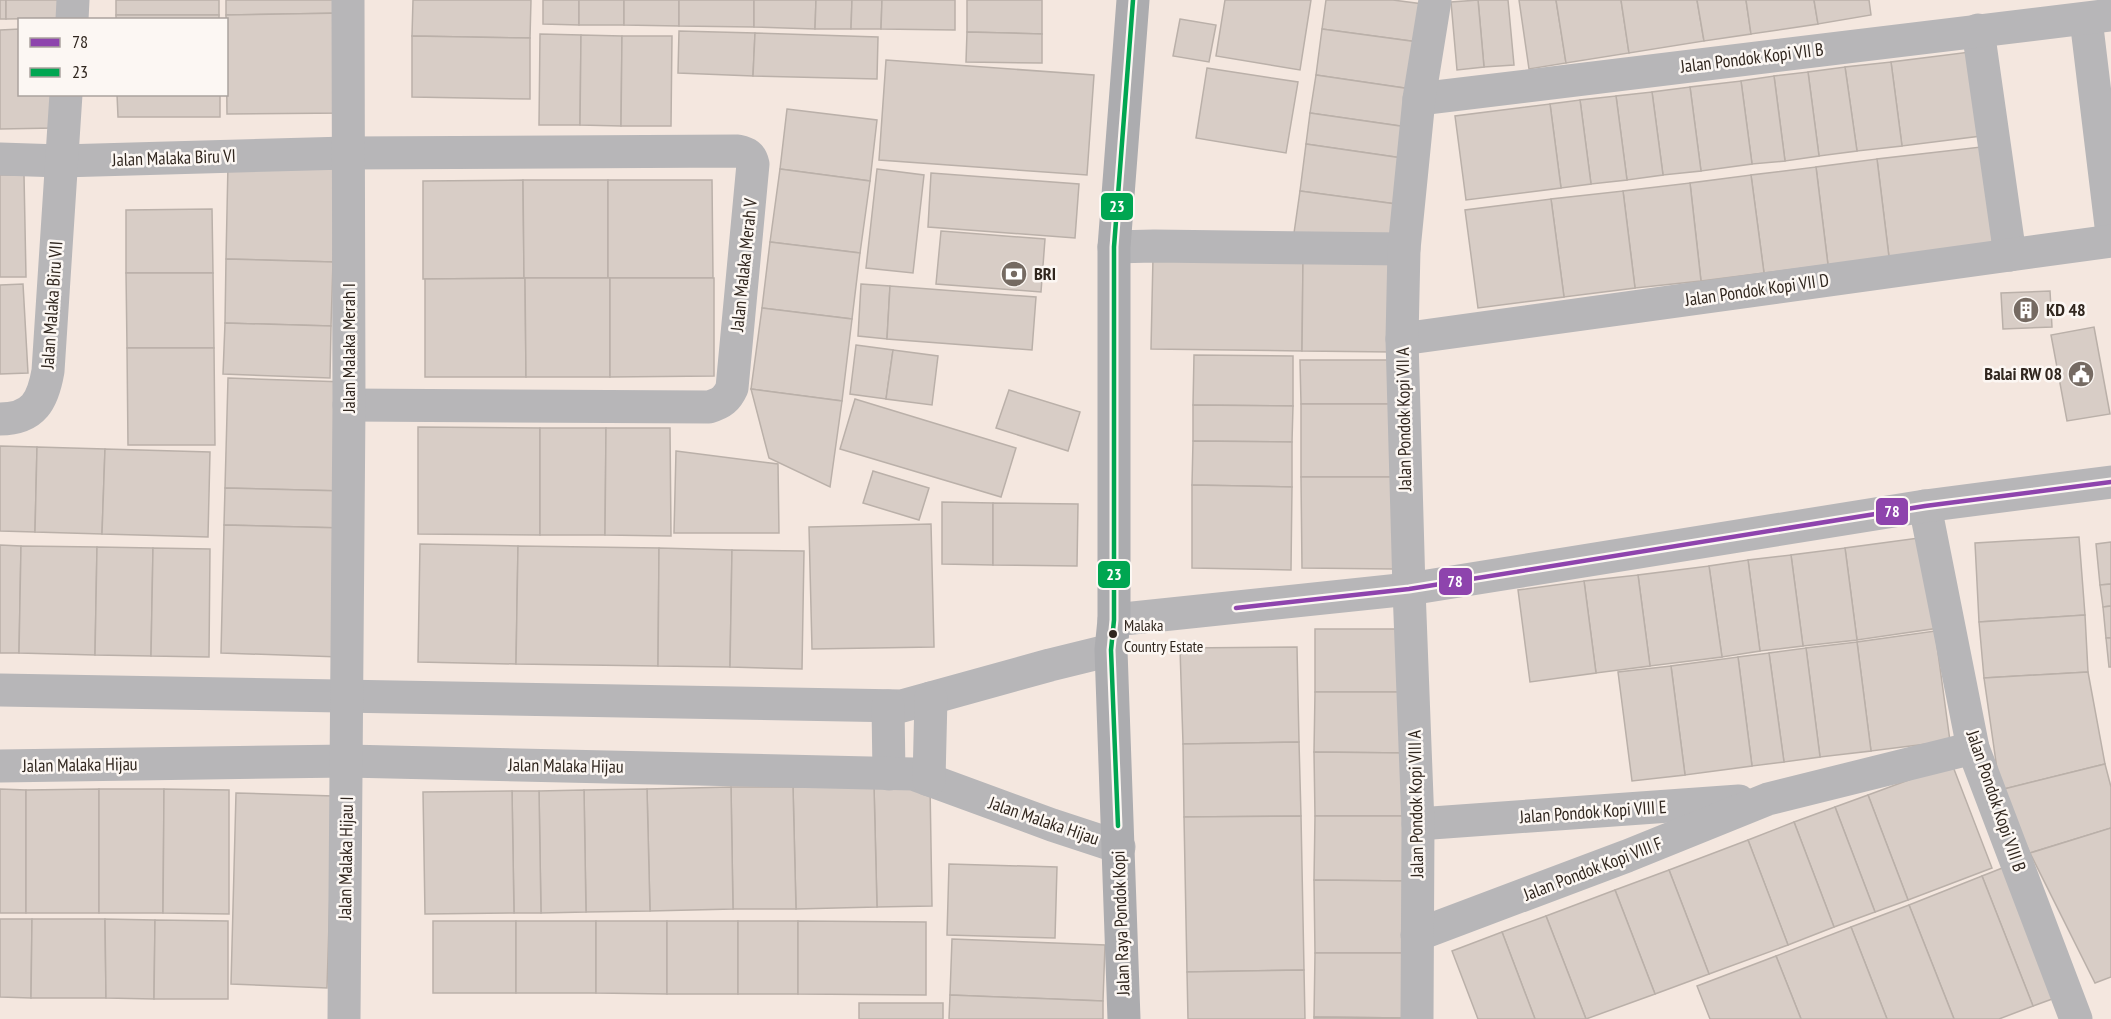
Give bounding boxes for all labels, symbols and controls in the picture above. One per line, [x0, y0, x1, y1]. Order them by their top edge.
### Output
legend [18, 18, 228, 96]
text: 78 [72, 30, 88, 53]
street label: Jalan Pondok Kopi VII B [1678, 37, 1825, 78]
text: 23 [72, 60, 88, 83]
street label: Jalan Malaka Biru VI [111, 144, 236, 171]
line badge: 23 [1100, 192, 1134, 221]
text: 23 [1109, 196, 1125, 216]
street label: Jalan Malaka Merah V [725, 197, 762, 333]
street label: Jalan Malaka Biru VII [35, 240, 67, 371]
bank icon: BRI [999, 259, 1029, 289]
place label: BRI [1034, 262, 1056, 285]
street label: Jalan Pondok Kopi VII D [1683, 268, 1830, 311]
street label: Jalan Malaka Merah I [337, 283, 360, 414]
building icon: KD 48 [2011, 295, 2041, 325]
place label: KD 48 [2046, 298, 2086, 321]
street label: Jalan Pondok Kopi VII A [1391, 347, 1416, 492]
public building icon: Balai RW 08 [2066, 359, 2096, 389]
place label: Balai RW 08 [1984, 362, 2062, 385]
line badge: 78 [1875, 497, 1909, 526]
text: 78 [1884, 501, 1900, 521]
line badge: 23 [1097, 560, 1131, 589]
text: 23 [1106, 564, 1122, 584]
line badge: 78 [1438, 567, 1473, 596]
text: 78 [1447, 571, 1463, 591]
place label: Malaka Country Estate [1124, 615, 1203, 656]
marker: Malaka Country Estate [1107, 628, 1119, 640]
street label: Jalan Pondok Kopi VIII B [1961, 726, 2031, 875]
street label: Jalan Pondok Kopi VIII A [1403, 729, 1428, 879]
street label: Jalan Malaka Hijau [21, 752, 138, 777]
street label: Jalan Malaka Hijau [507, 753, 624, 778]
street label: Jalan Malaka Hijau [985, 791, 1102, 850]
street label: Jalan Pondok Kopi VIII E [1518, 795, 1667, 828]
street label: Jalan Malaka Hijau I [333, 796, 358, 921]
street label: Jalan Pondok Kopi VIII F [1519, 831, 1666, 906]
street label: Jalan Raya Pondok Kopi [1106, 850, 1135, 997]

